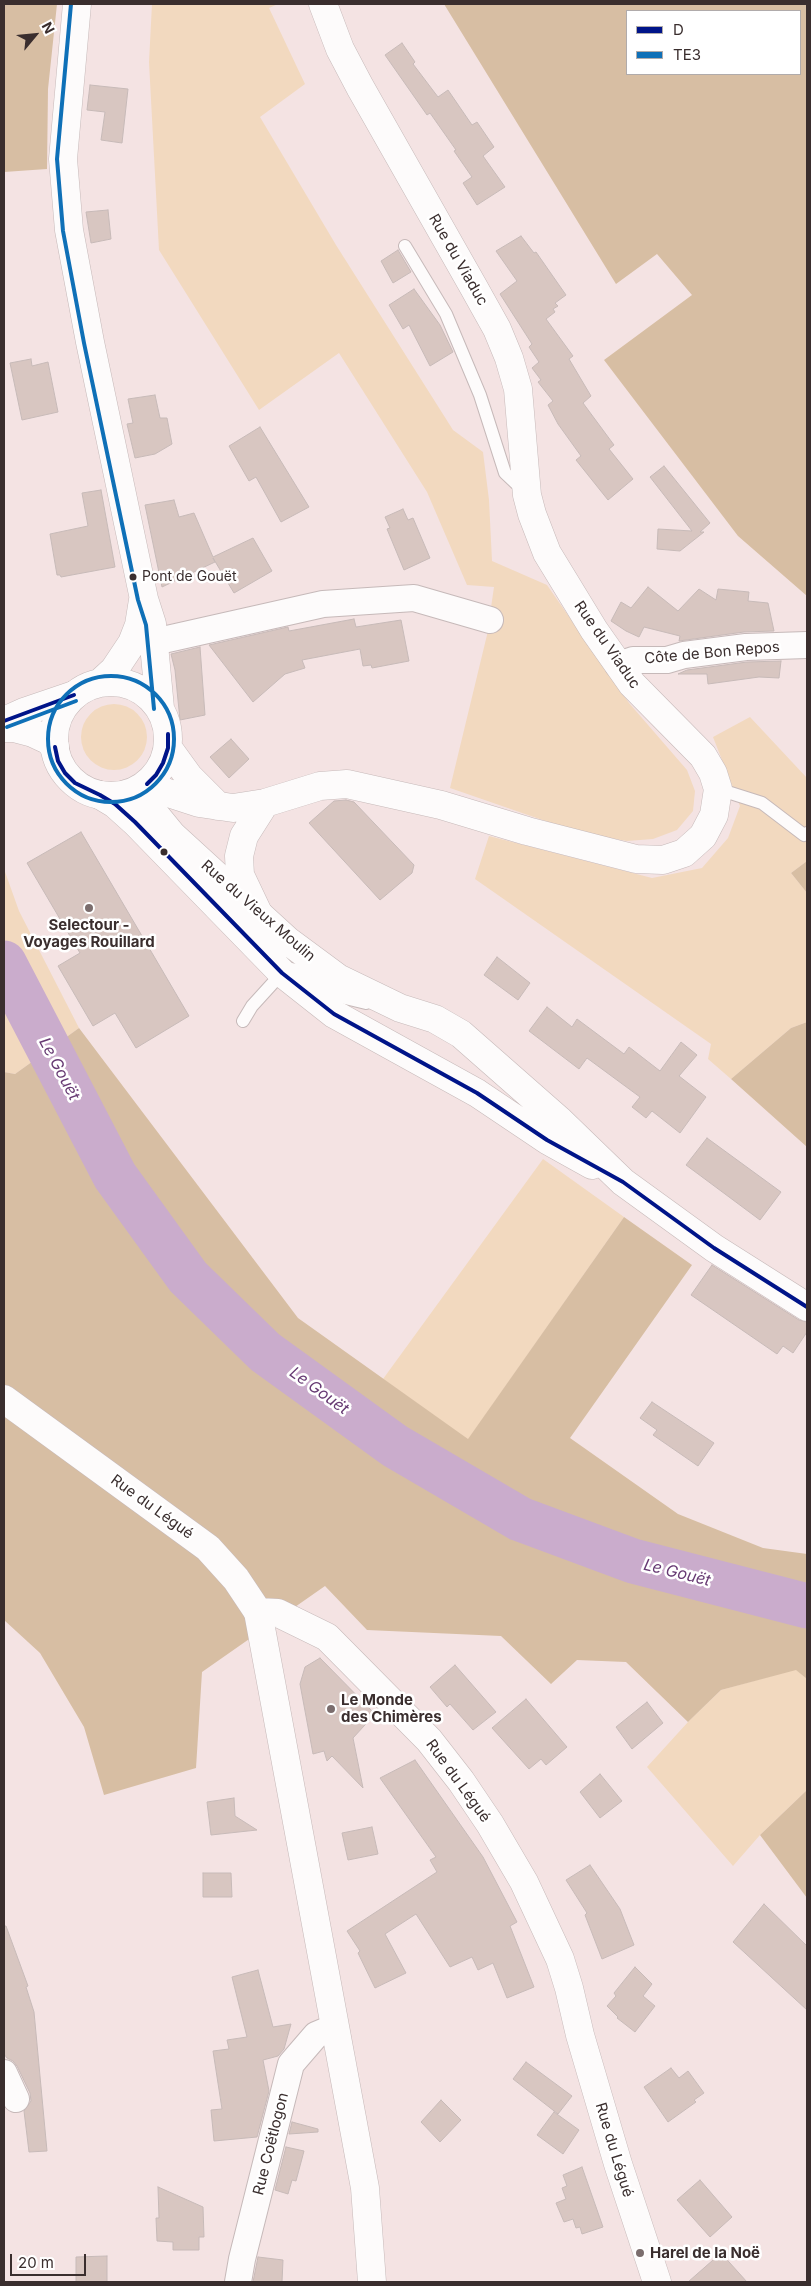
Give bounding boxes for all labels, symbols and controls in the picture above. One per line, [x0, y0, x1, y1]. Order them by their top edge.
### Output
north arrow [10, 10, 60, 60]
legend [626, 10, 801, 75]
text: N [39, 19, 59, 36]
text: D [673, 20, 684, 39]
text: TE3 [673, 45, 701, 64]
street label: Rue du Viaduc [425, 211, 491, 309]
place label: Pont de Gouët [142, 569, 237, 585]
marker: Pont de Gouët [128, 572, 138, 582]
street label: Rue du Viaduc [570, 598, 644, 692]
street label: Côte de Bon Repos [643, 638, 781, 668]
unlabelled marker [159, 847, 169, 857]
street label: Rue du Vieux Moulin [197, 857, 319, 965]
marker: Selectour - Voyages Rouillard [83, 902, 95, 914]
place label: Selectour - Voyages Rouillard [23, 916, 155, 951]
water label: Le Gouët [35, 1034, 83, 1104]
water label: Le Gouët [286, 1363, 352, 1419]
street label: Rue du Légué [107, 1471, 197, 1543]
water label: Le Gouët [642, 1555, 712, 1591]
place label: Le Monde des Chimères [341, 1691, 442, 1726]
marker: Le Monde des Chimères [325, 1703, 337, 1715]
street label: Rue du Légué [422, 1736, 494, 1826]
street label: Rue Coëtlogon [250, 2091, 292, 2197]
street label: Rue du Légué [591, 2101, 637, 2199]
scale bar [12, 2244, 89, 2276]
place label: Harel de la Noë [650, 2244, 760, 2262]
marker: Harel de la Noë [634, 2247, 646, 2259]
text: 20 m [18, 2253, 54, 2272]

